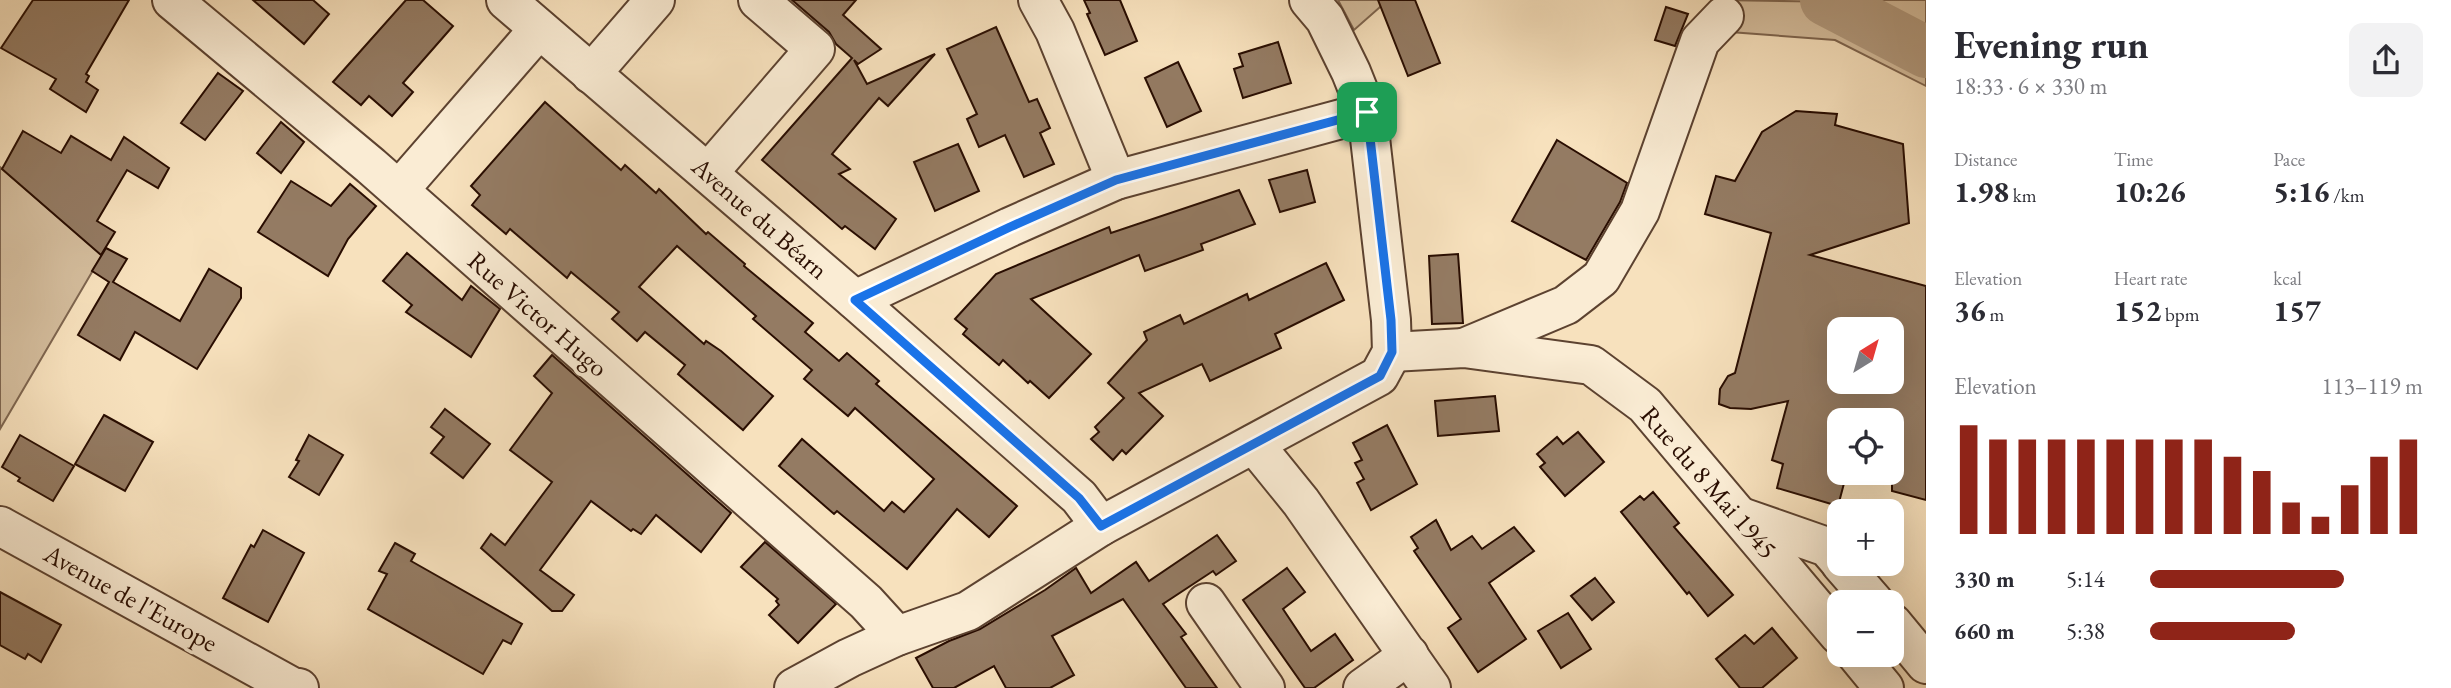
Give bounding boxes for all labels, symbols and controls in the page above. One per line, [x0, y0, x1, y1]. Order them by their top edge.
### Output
text: Evening run [1954, 20, 2149, 69]
button: share [2349, 23, 2423, 97]
text: 18:33 · 6 × 330 m [1954, 71, 2107, 101]
pin [1337, 82, 1397, 142]
icon: arrive [1348, 93, 1386, 131]
text: Distance [1954, 147, 2017, 172]
text: Time [2114, 147, 2153, 172]
text: Pace [2273, 147, 2305, 172]
street label: Avenue du Béarn [684, 149, 836, 287]
text: 1.98 [1954, 172, 2009, 211]
text: 10:26 [2114, 172, 2186, 211]
text: 5:16 [2273, 172, 2329, 211]
text: km [2009, 183, 2037, 208]
text: /km [2329, 183, 2364, 208]
street label: Rue Victor Hugo [461, 244, 615, 384]
text: Elevation [1954, 266, 2022, 291]
text: Heart rate [2114, 266, 2187, 291]
text: kcal [2273, 266, 2302, 291]
text: 36 [1954, 291, 1986, 330]
text: 152 [2114, 291, 2161, 330]
text: 157 [2273, 291, 2321, 330]
text: m [1986, 302, 2004, 327]
text: bpm [2161, 302, 2200, 327]
north arrow [1827, 317, 1904, 394]
map controls [1827, 317, 1904, 667]
text: Elevation [1954, 371, 2037, 401]
text: 113–119 m [2322, 371, 2423, 401]
street label: Rue du 8 Mai 1945 [1633, 398, 1785, 566]
button: locate [1827, 408, 1904, 485]
button: + [1827, 499, 1904, 576]
street label: Avenue de l'Europe [37, 536, 224, 660]
text: 330 m [1954, 564, 2015, 594]
text: 5:14 [2066, 564, 2105, 594]
button: − [1827, 590, 1904, 667]
text: 660 m [1954, 616, 2015, 646]
text: 5:38 [2066, 616, 2105, 646]

